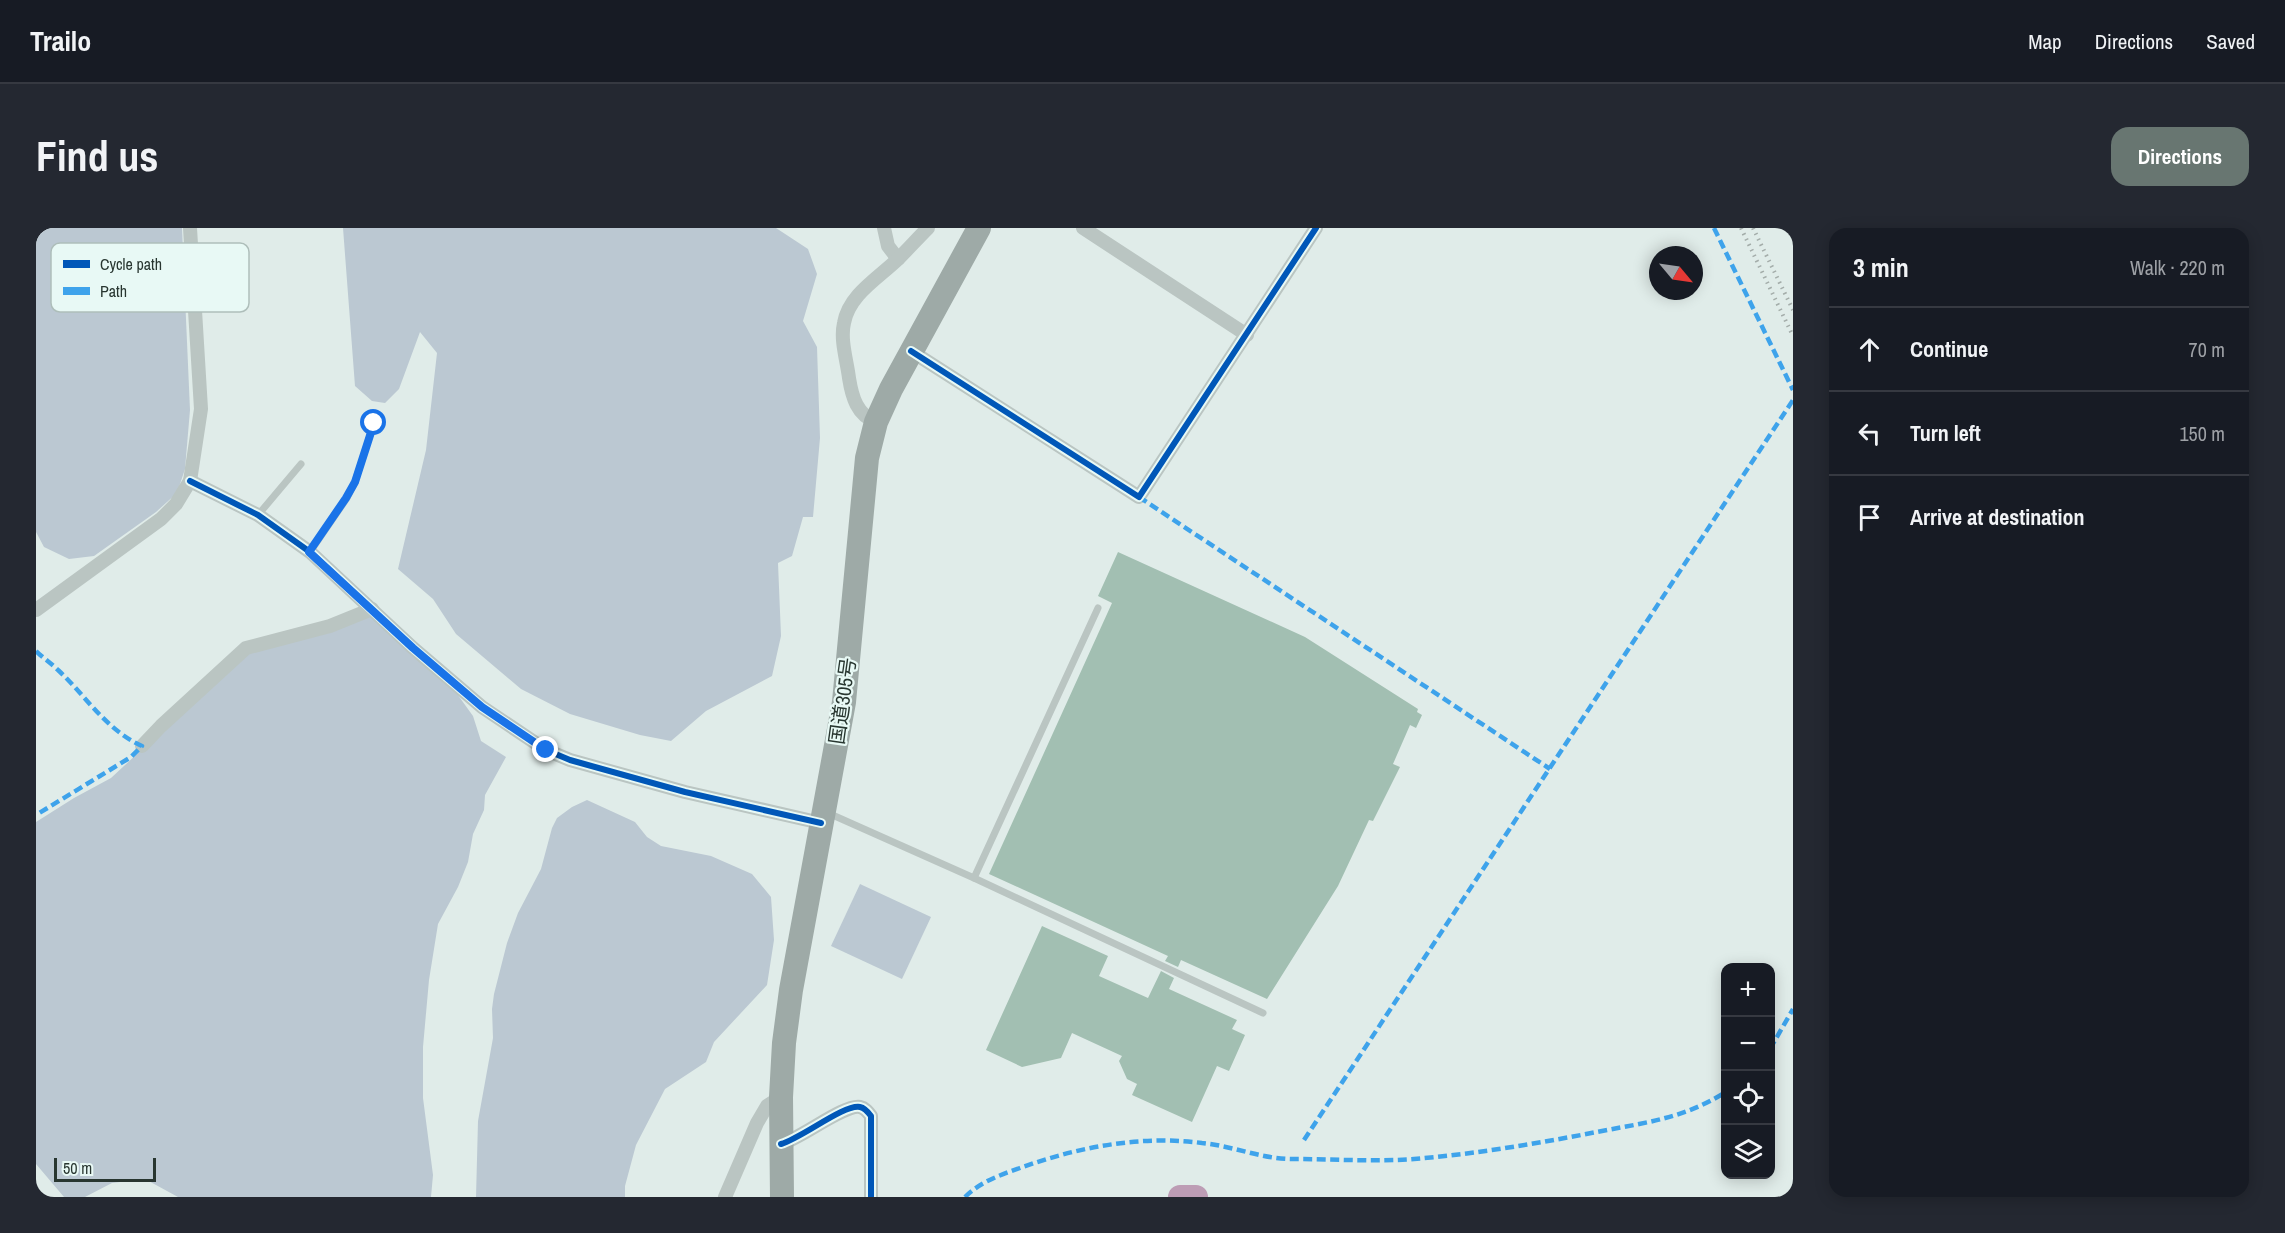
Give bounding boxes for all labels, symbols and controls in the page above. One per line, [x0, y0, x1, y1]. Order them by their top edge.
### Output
text: Trailo [30, 22, 91, 60]
text: Map [2028, 27, 2062, 56]
text: Directions [2095, 27, 2173, 56]
text: Saved [2206, 27, 2255, 56]
button: Directions [2111, 127, 2249, 186]
text: Find us [36, 128, 158, 184]
legend [51, 243, 249, 312]
north arrow [1649, 246, 1703, 300]
text: 3 min [1853, 250, 1909, 285]
text: Cycle path [100, 253, 162, 275]
text: Walk · 220 m [2130, 254, 2225, 281]
text: Path [100, 280, 127, 302]
icon: ahead [1853, 333, 1886, 366]
text: Continue [1910, 334, 1988, 364]
text: 70 m [2189, 336, 2225, 363]
route start [360, 409, 386, 435]
icon: left [1853, 417, 1886, 450]
text: Turn left [1910, 418, 1981, 448]
text: 150 m [2179, 420, 2225, 447]
icon: arrive [1853, 501, 1886, 534]
text: Arrive at destination [1910, 502, 2084, 532]
street label: 国道305号 [823, 656, 861, 746]
route end [532, 736, 558, 762]
map controls [1721, 963, 1775, 1179]
button: + [1721, 963, 1775, 1017]
button: − [1721, 1017, 1775, 1071]
button: locate [1721, 1071, 1775, 1125]
button: layers [1721, 1125, 1775, 1179]
scale bar [54, 1155, 156, 1182]
text: 50 m [63, 1157, 92, 1179]

